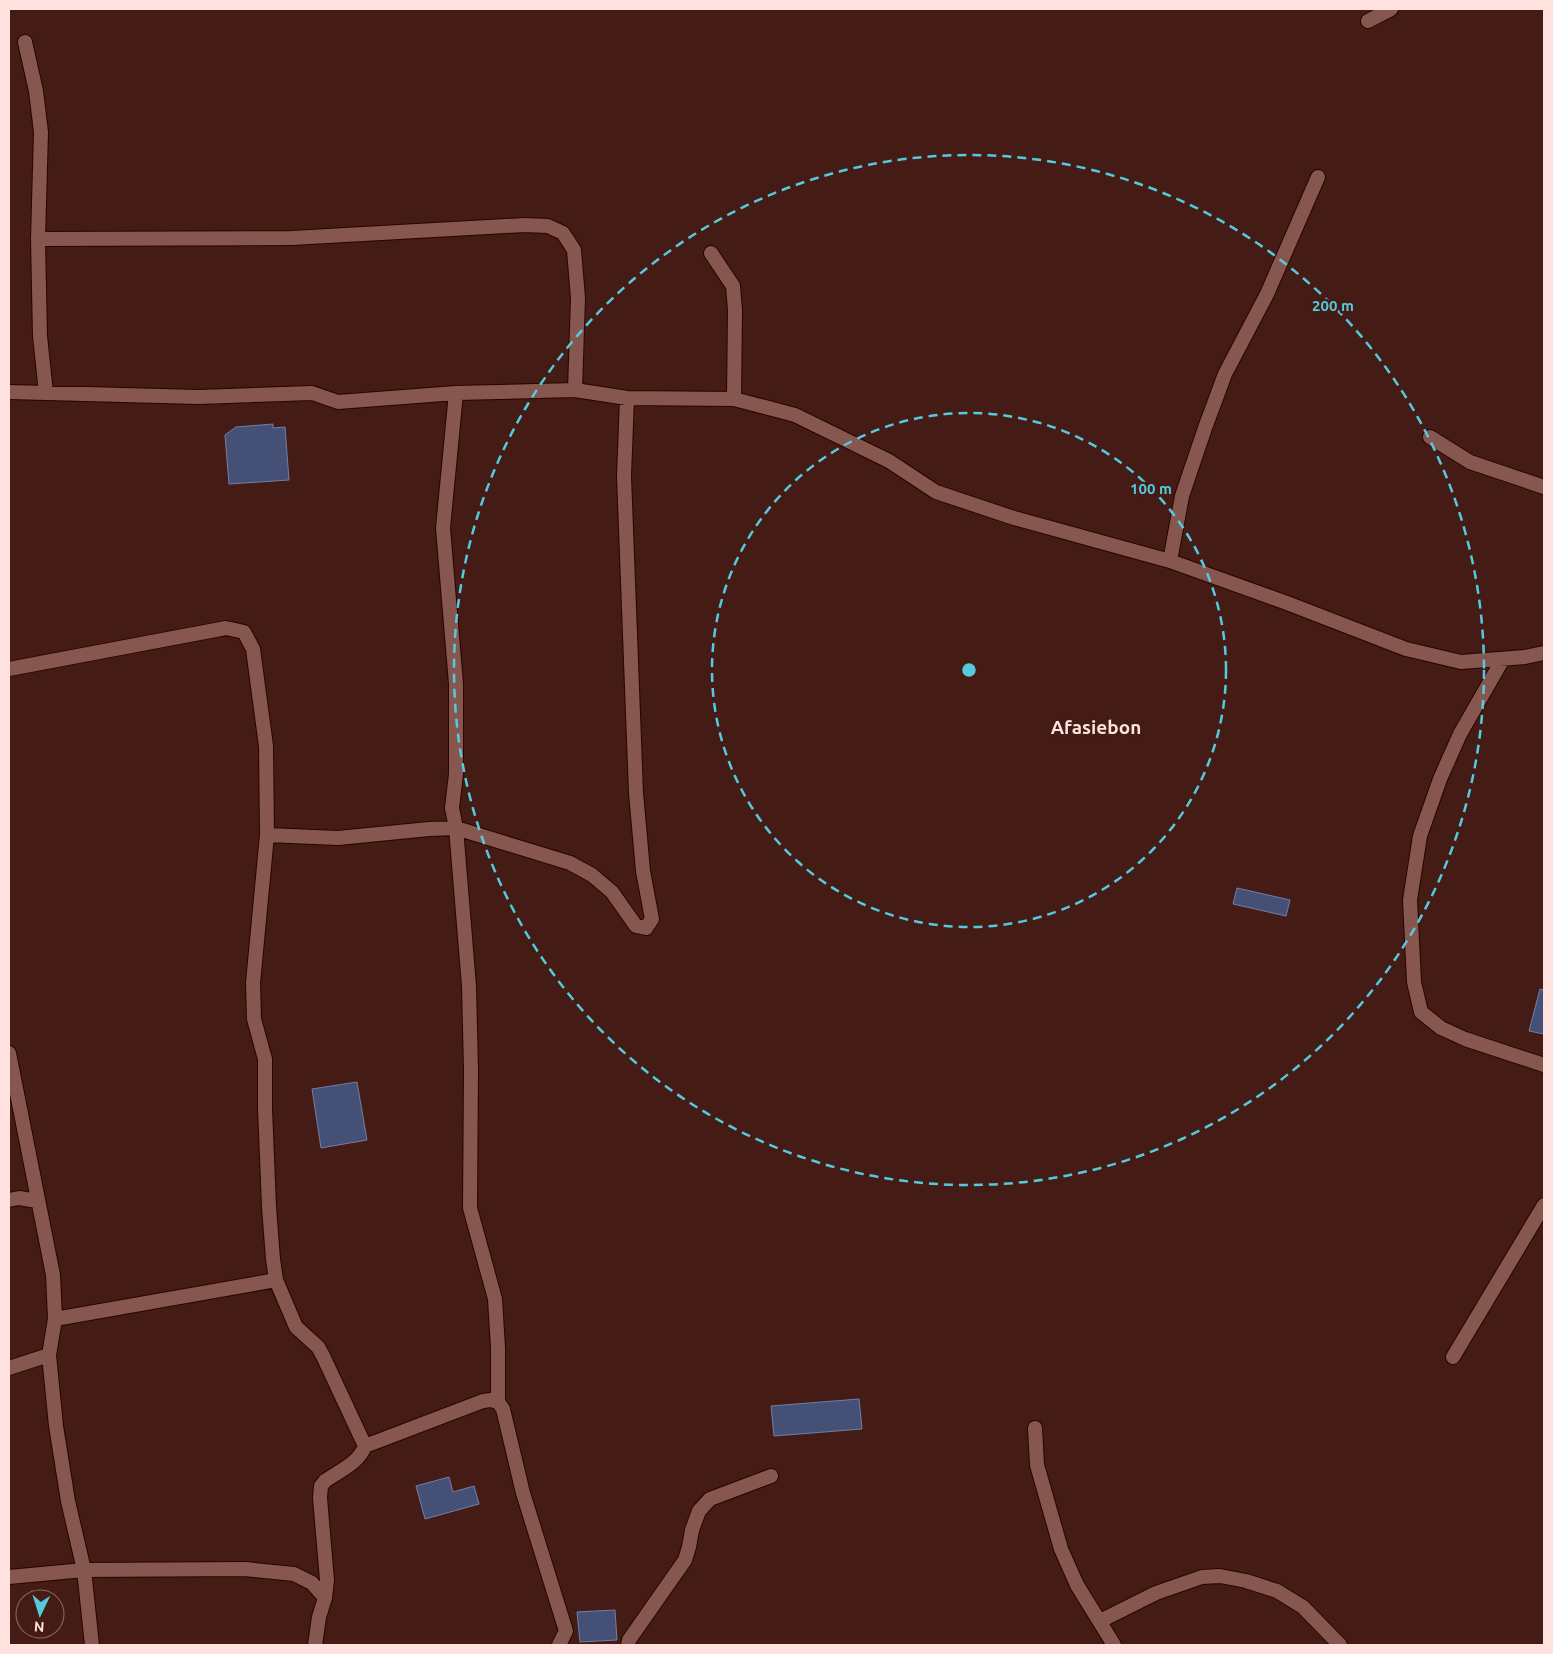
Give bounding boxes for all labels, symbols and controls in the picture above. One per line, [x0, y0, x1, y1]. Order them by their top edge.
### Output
text: 200 m [1312, 297, 1354, 314]
text: 100 m [1130, 480, 1172, 497]
centre of rings [960, 661, 978, 679]
district label: Afasiebon [1051, 716, 1141, 738]
north arrow [15, 1589, 65, 1639]
text: N [33, 1619, 45, 1635]

